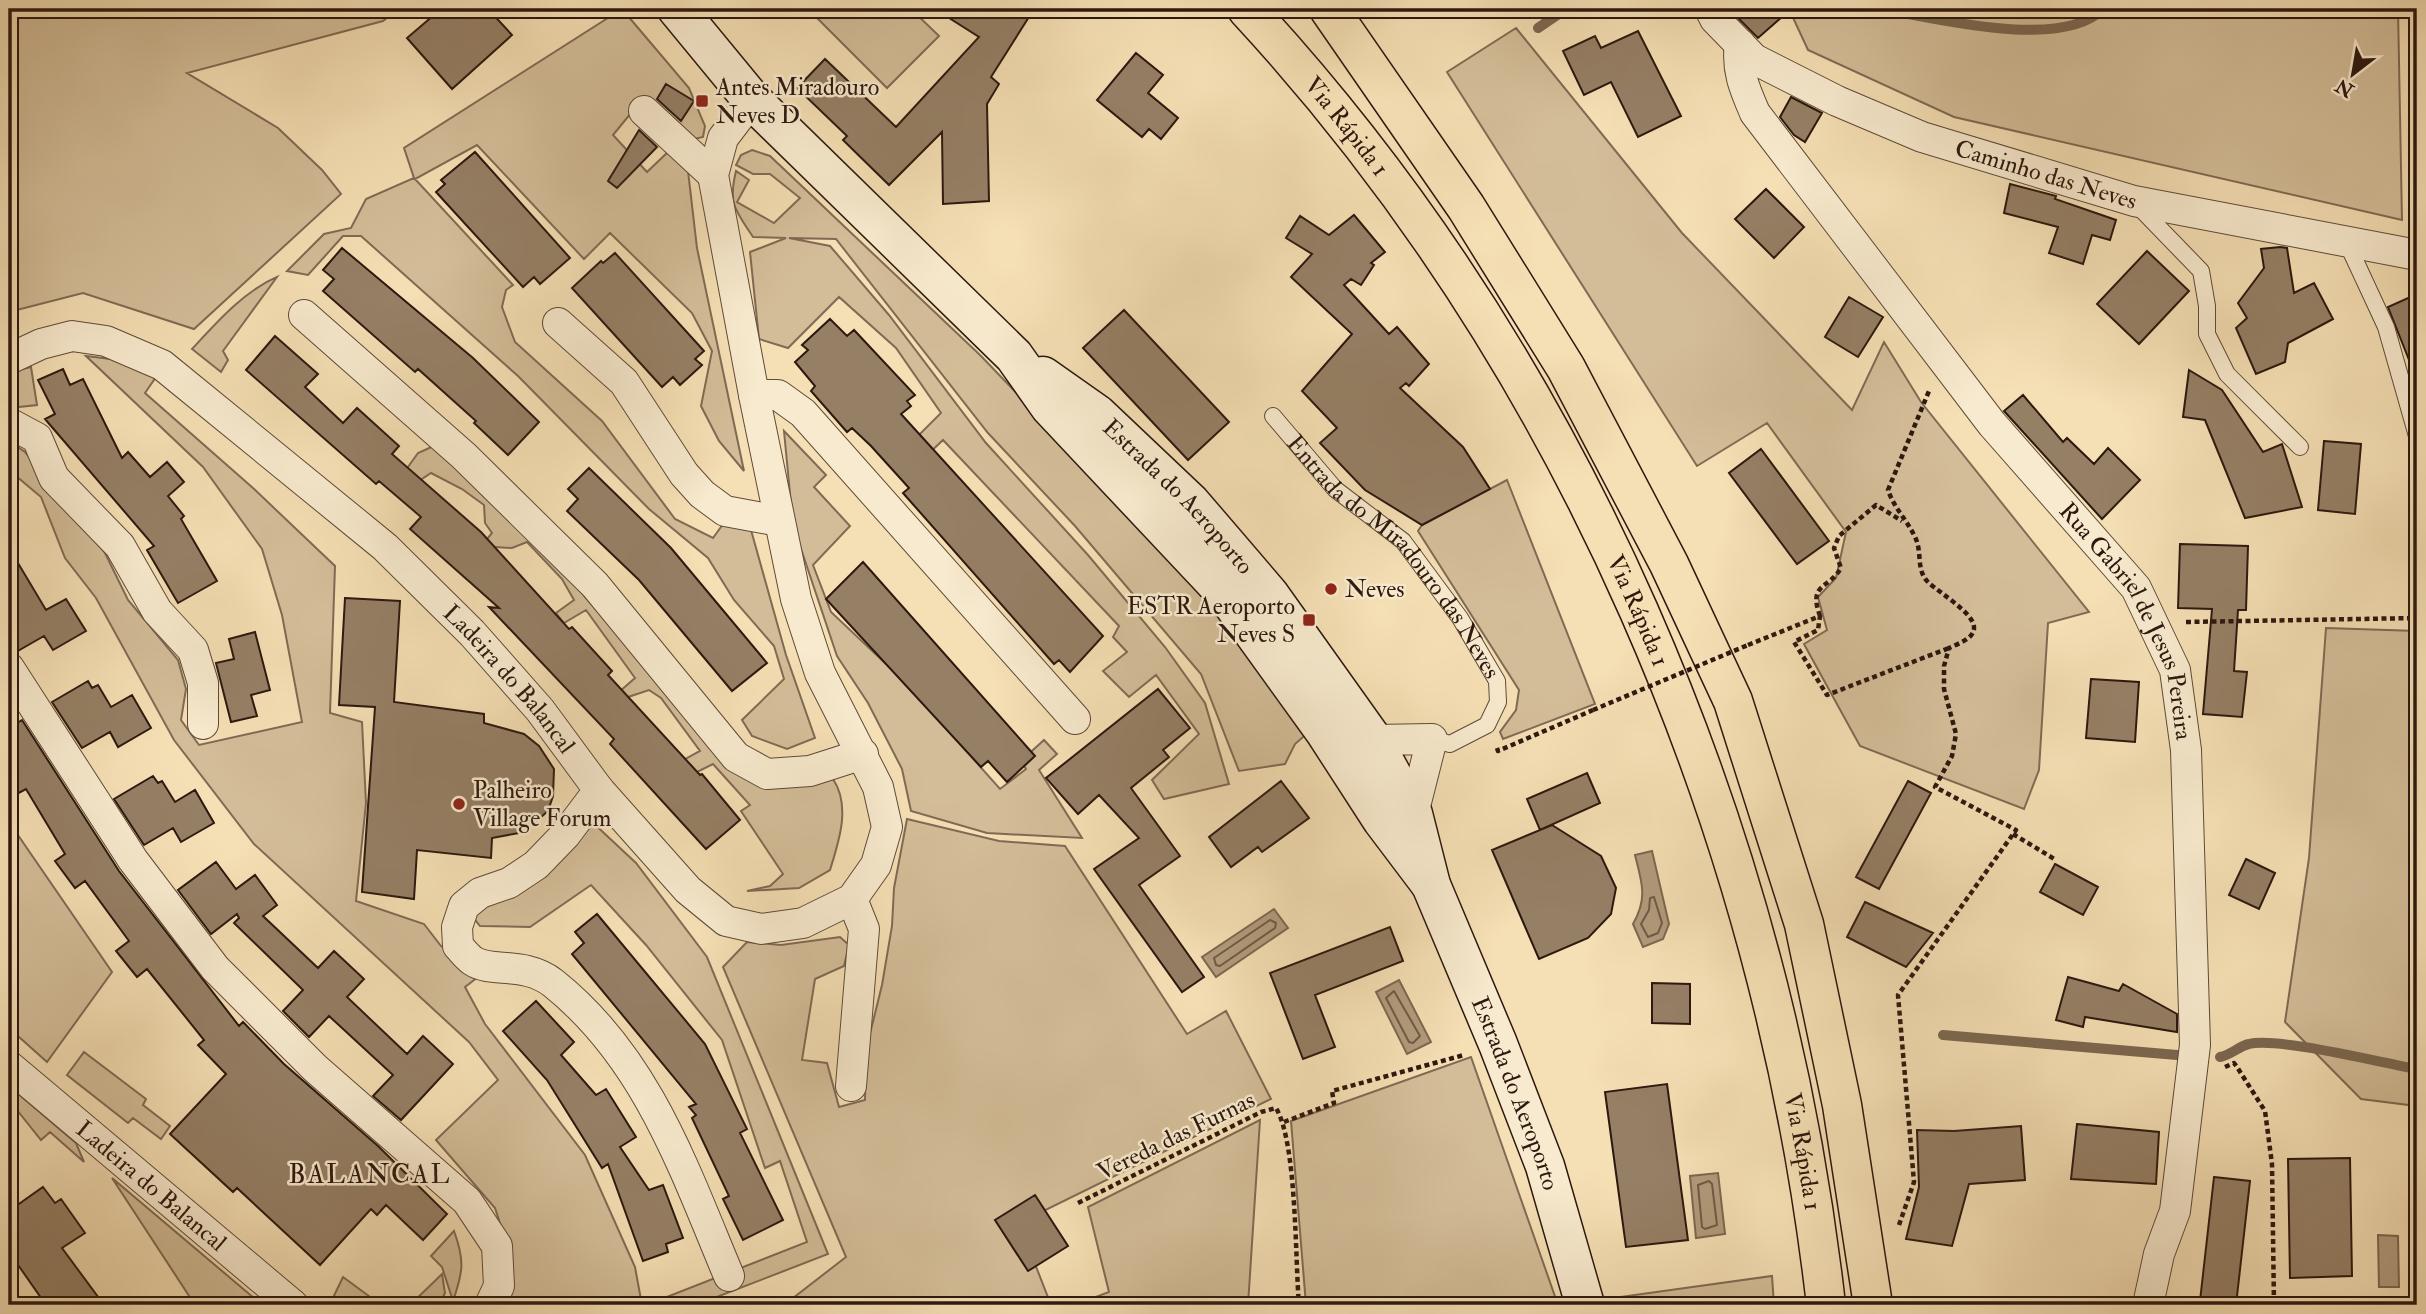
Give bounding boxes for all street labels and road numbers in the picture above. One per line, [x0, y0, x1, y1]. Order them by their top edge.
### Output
street label: Via Rápida 1 [1298, 70, 1396, 182]
street label: Caminho das Neves [1951, 132, 2141, 217]
street label: Estrada do Aeroporto [1096, 412, 1261, 581]
street label: Entrada do Miradouro das Neves [1279, 428, 1503, 688]
street label: Rua Gabriel de Jesus Pereira [2052, 496, 2200, 743]
street label: Via Rápida 1 [1600, 550, 1676, 671]
street label: Ladeira do Balancal [437, 598, 582, 760]
street label: Estrada do Aeroporto [1464, 992, 1567, 1194]
street label: Vereda das Furnas [1092, 1084, 1260, 1188]
street label: Via Rápida 1 [1777, 1090, 1829, 1213]
street label: Ladeira do Balancal [70, 1114, 233, 1258]

